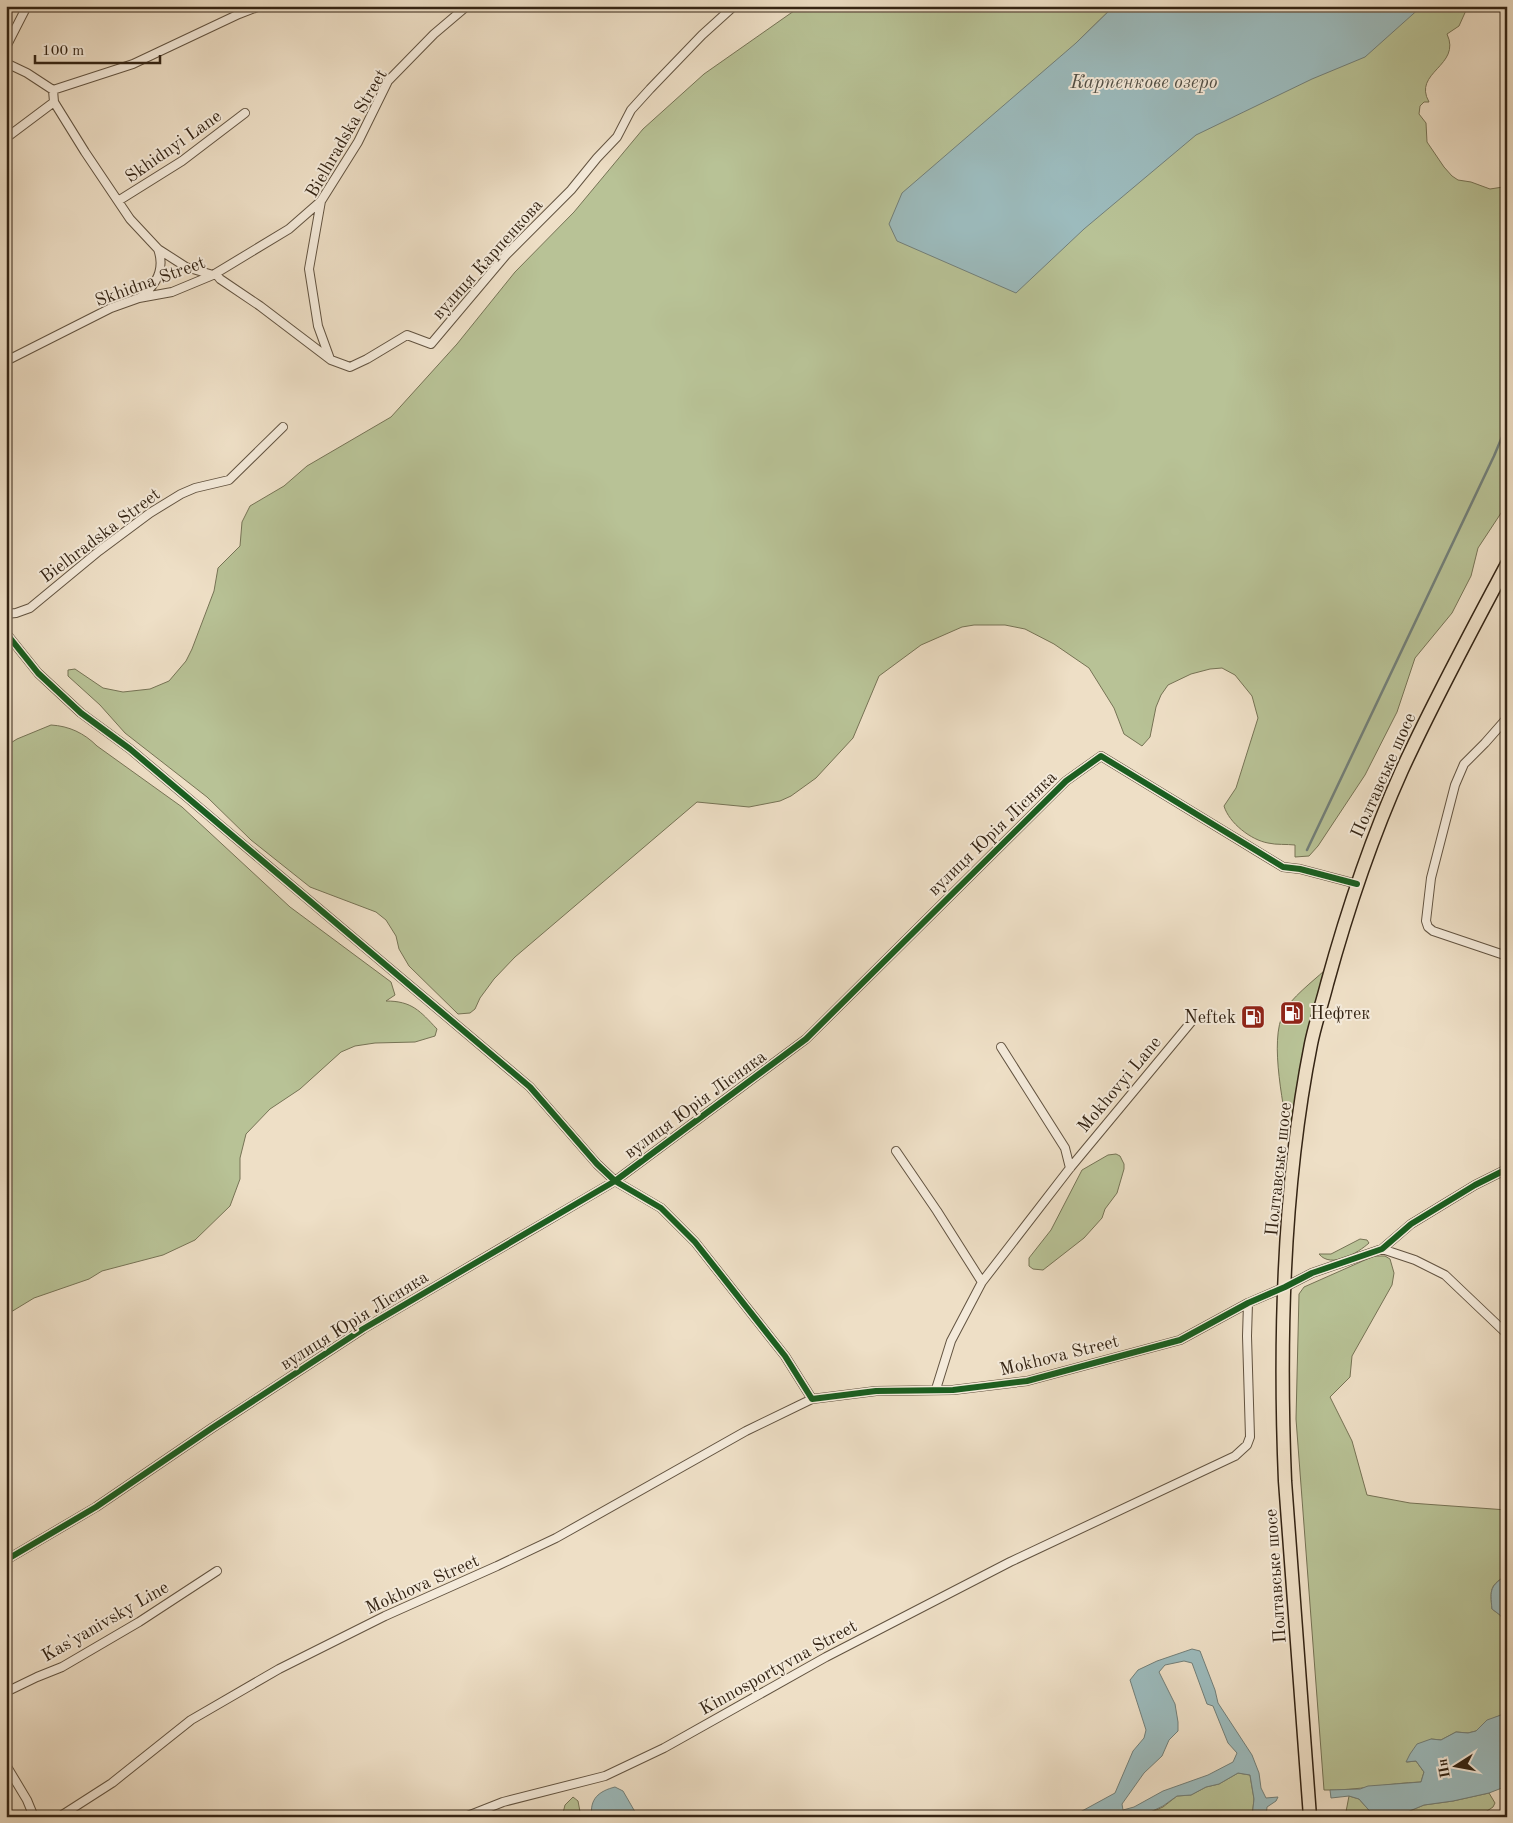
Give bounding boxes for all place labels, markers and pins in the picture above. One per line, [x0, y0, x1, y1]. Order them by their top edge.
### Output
fuel station icon: Нефтек [1279, 1000, 1305, 1026]
fuel station icon: Neftek [1240, 1004, 1266, 1030]
place label: Нефтек [1310, 1005, 1370, 1024]
place label: Neftek [1184, 1009, 1236, 1027]

